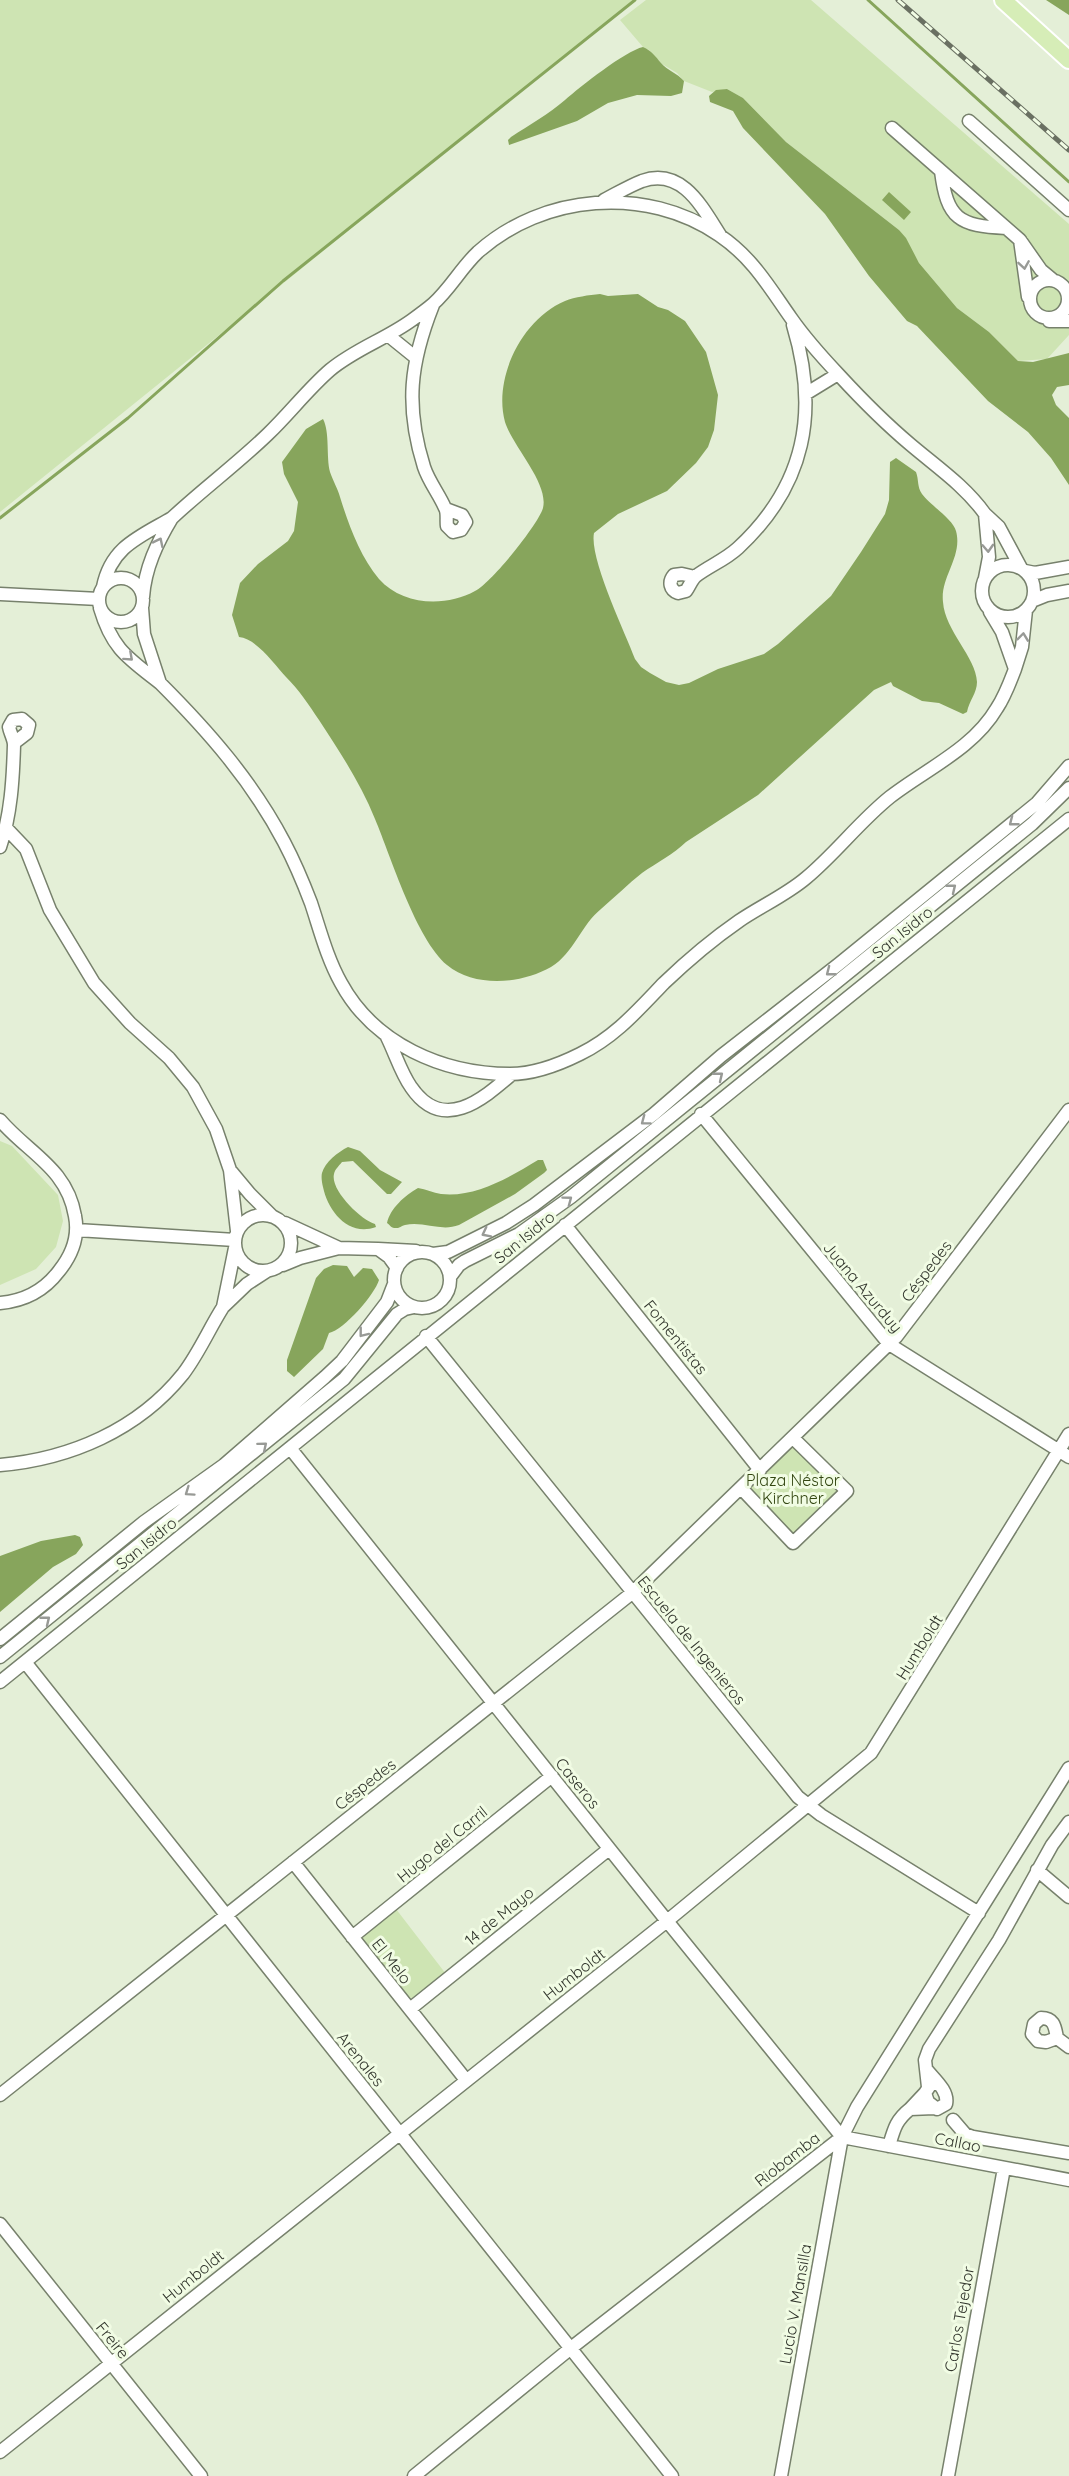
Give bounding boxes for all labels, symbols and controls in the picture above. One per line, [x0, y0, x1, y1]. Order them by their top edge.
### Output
one-way arrow [1018, 261, 1030, 270]
one-way arrow [152, 537, 163, 548]
one-way arrow [982, 543, 995, 552]
one-way arrow [1016, 632, 1029, 641]
one-way arrow [122, 650, 132, 661]
one-way arrow [1009, 815, 1020, 826]
one-way arrow [945, 884, 956, 895]
street label: San Isidro [868, 901, 936, 963]
one-way arrow [825, 964, 836, 975]
one-way arrow [712, 1072, 723, 1083]
one-way arrow [641, 1113, 652, 1124]
one-way arrow [561, 1196, 572, 1207]
street label: San Isidro [490, 1206, 558, 1268]
one-way arrow [482, 1226, 493, 1237]
street label: Céspedes [896, 1236, 956, 1306]
street label: Juana Azurduy [819, 1238, 907, 1336]
street label: Fomentistas [640, 1296, 712, 1378]
one-way arrow [360, 1326, 371, 1337]
one-way arrow [256, 1442, 267, 1453]
park label: Plaza Néstor Kirchner [746, 1470, 840, 1508]
one-way arrow [184, 1485, 195, 1496]
street label: San Isidro [112, 1512, 180, 1574]
street label: Escuela de Ingenieros [634, 1571, 750, 1709]
street label: Humboldt [891, 1611, 947, 1683]
one-way arrow [39, 1617, 50, 1628]
street label: Céspedes [330, 1754, 400, 1814]
street label: Caseros [551, 1754, 605, 1812]
street label: Hugo del Carril [393, 1801, 491, 1887]
street label: 14 de Mayo [460, 1882, 538, 1950]
street label: El Melo [368, 1934, 416, 1988]
street label: Humboldt [539, 1944, 609, 2004]
street label: Arenales [333, 2028, 389, 2090]
street label: Riobamba [750, 2127, 824, 2191]
street label: Callao [933, 2128, 983, 2156]
street label: Lucio V. Mansilla [775, 2242, 815, 2366]
street label: Humboldt [158, 2245, 228, 2307]
street label: Carlos Tejedor [940, 2265, 978, 2373]
street label: Freire [92, 2317, 134, 2363]

